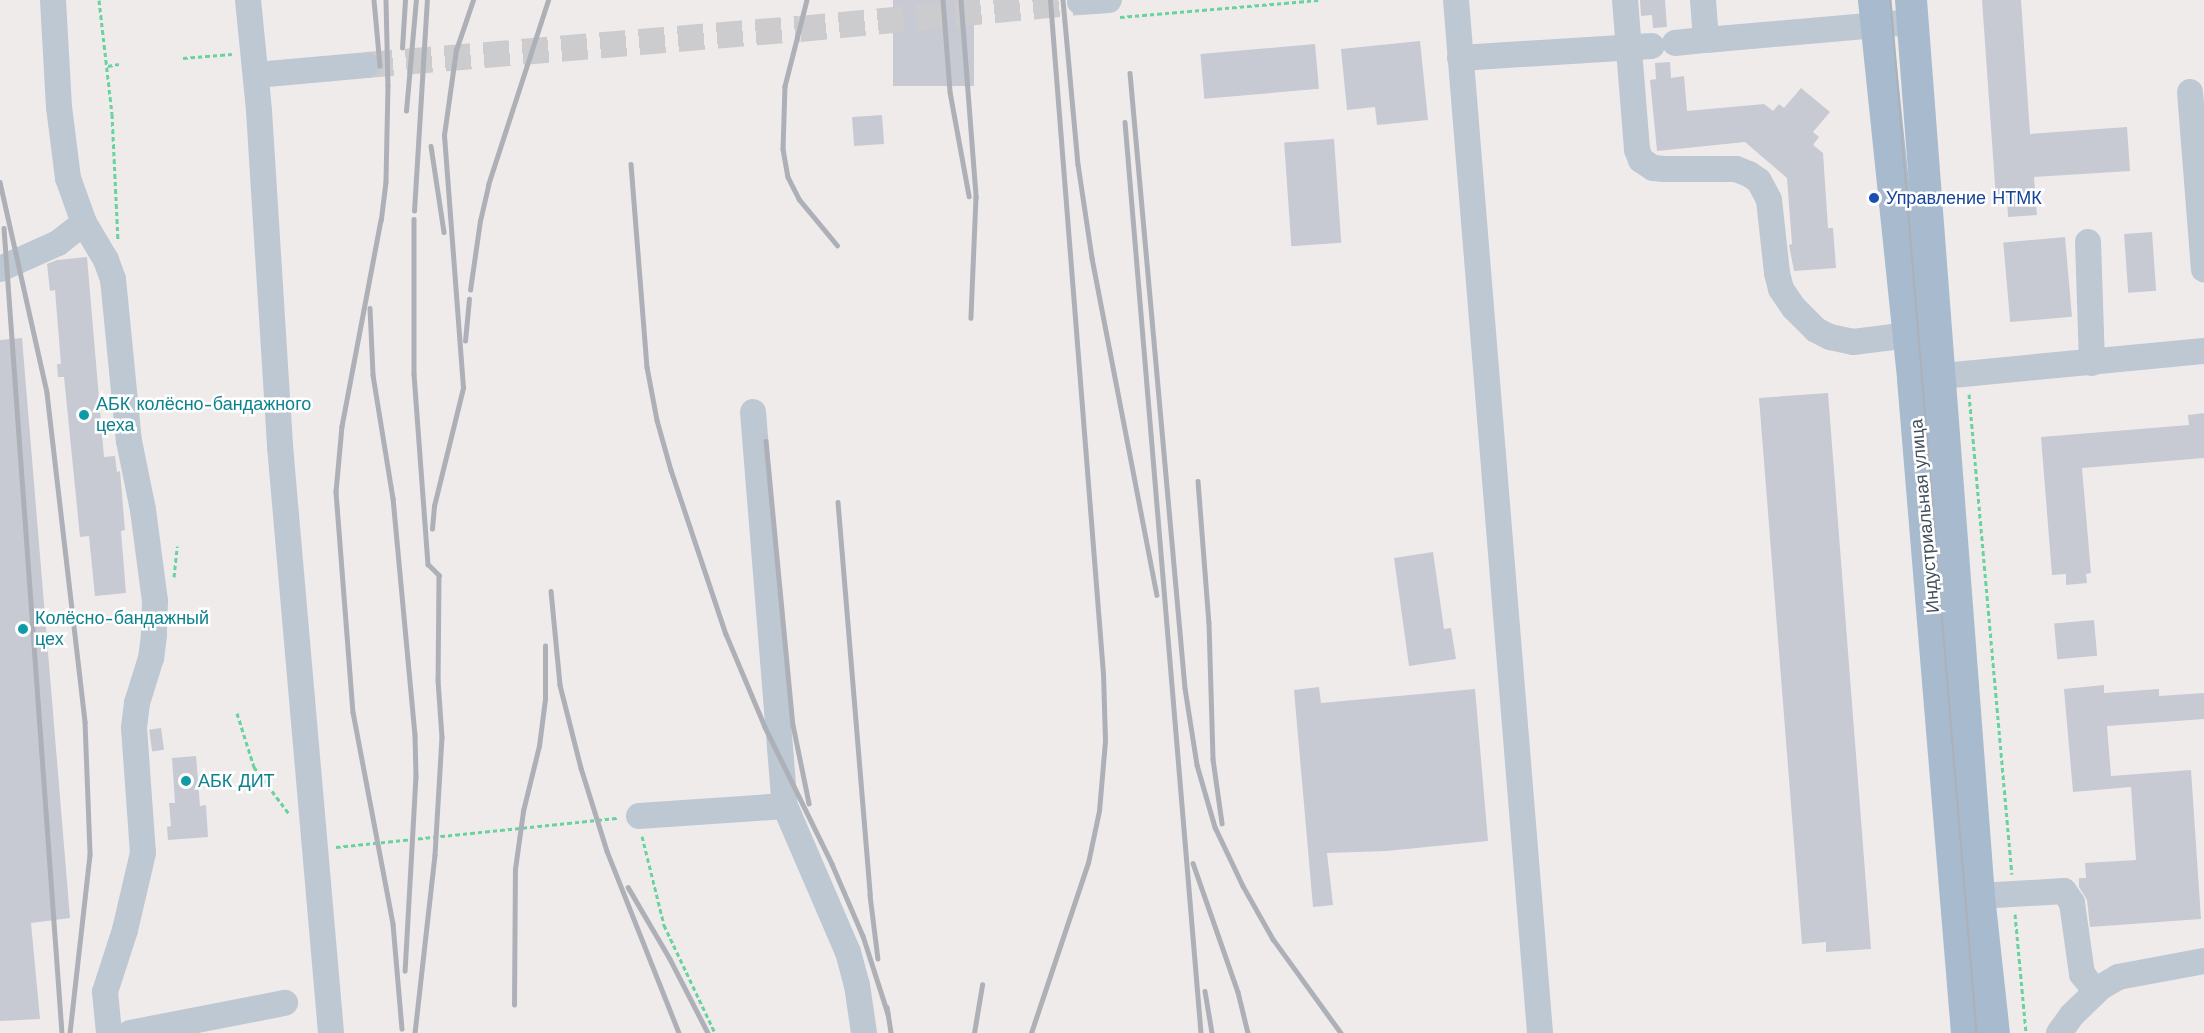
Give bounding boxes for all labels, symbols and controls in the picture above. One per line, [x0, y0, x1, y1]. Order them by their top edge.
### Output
place label: Управление НТМК [1886, 187, 2042, 209]
marker: Управление НТМК [1867, 191, 1881, 205]
place label: АБК колёсно-бандажного цеха [96, 394, 311, 436]
marker: АБК колёсно-бандажного цеха [77, 408, 91, 422]
street label: Индустриальная улица [1906, 418, 1944, 614]
place label: Колёсно-бандажный цех [35, 608, 209, 650]
marker: Колёсно-бандажный цех [16, 622, 30, 636]
place label: АБК ДИТ [198, 770, 275, 792]
marker: АБК ДИТ [179, 774, 193, 788]

